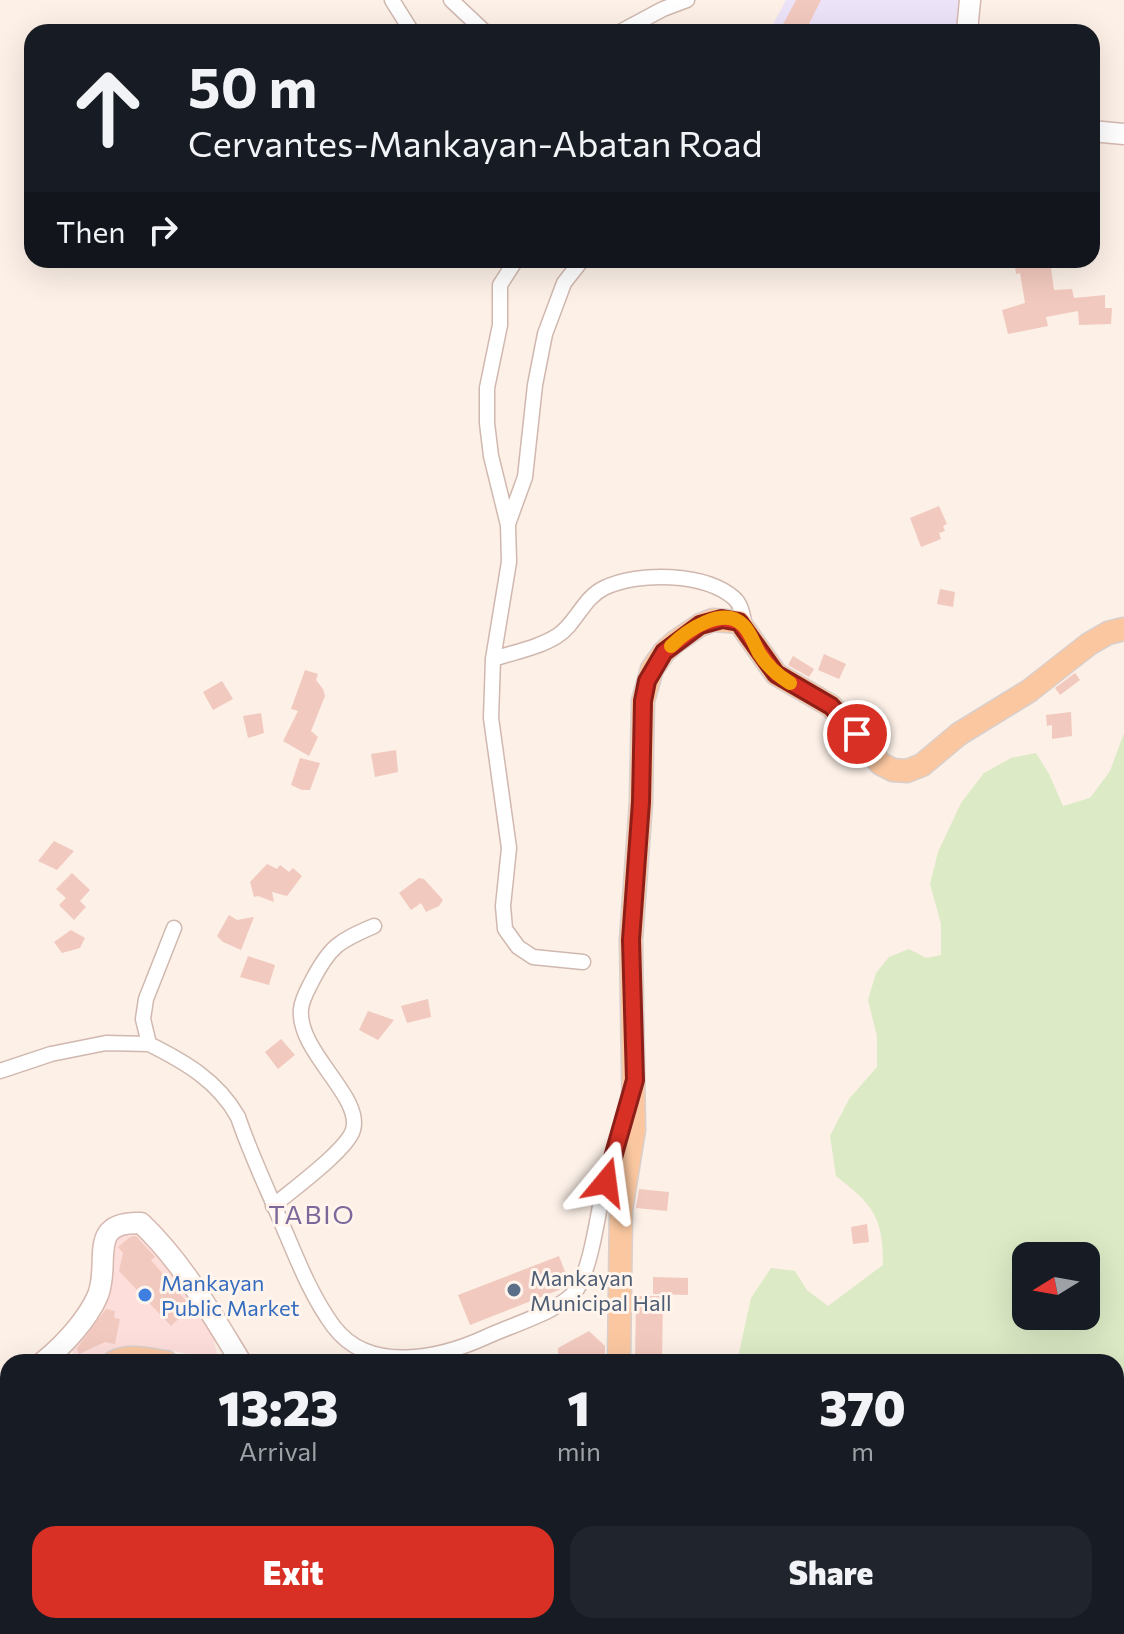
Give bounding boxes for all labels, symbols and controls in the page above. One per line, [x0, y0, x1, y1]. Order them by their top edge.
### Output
text: 50 m [188, 51, 317, 120]
icon: ahead [56, 56, 160, 160]
text: Cervantes-Mankayan-Abatan Road [188, 120, 762, 164]
icon: right [141, 208, 185, 252]
text: Then [56, 212, 125, 249]
pin [823, 700, 891, 768]
icon: arrive [835, 712, 879, 756]
position arrow [564, 1140, 648, 1224]
district label: TABIO [268, 1198, 356, 1229]
north arrow [1012, 1242, 1100, 1330]
map controls [1012, 1242, 1100, 1330]
place label: Mankayan Municipal Hall [530, 1264, 672, 1316]
place label: Mankayan Public Market [161, 1269, 299, 1321]
marker: Mankayan Municipal Hall [505, 1281, 523, 1299]
marker: Mankayan Public Market [136, 1286, 154, 1304]
text: 13:23 [218, 1377, 338, 1436]
text: 1 [568, 1377, 590, 1436]
text: 370 [819, 1377, 906, 1436]
text: Arrival [239, 1435, 318, 1466]
text: min [557, 1435, 601, 1466]
text: m [851, 1435, 874, 1466]
button: Exit [32, 1526, 554, 1618]
button: Share [570, 1526, 1092, 1618]

